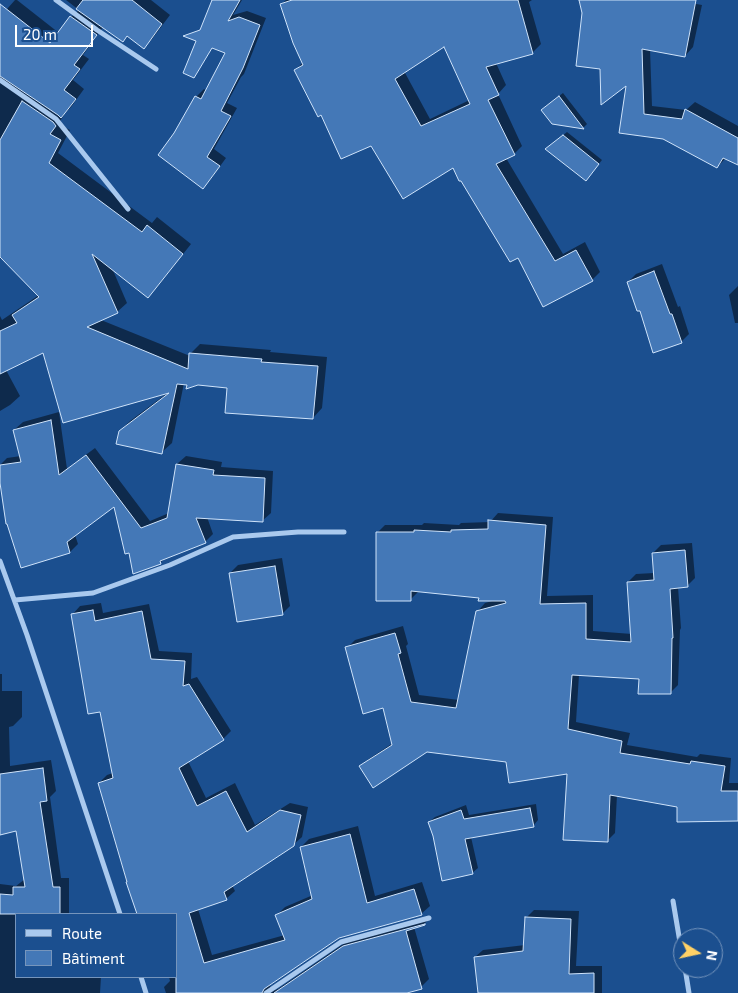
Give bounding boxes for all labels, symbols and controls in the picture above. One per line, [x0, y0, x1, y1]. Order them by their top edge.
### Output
scale bar [18, 15, 95, 47]
text: 20 m [23, 25, 57, 43]
legend [15, 913, 178, 978]
text: Route [62, 924, 102, 942]
north arrow [673, 928, 723, 978]
text: Bâtiment [62, 949, 125, 967]
text: N [703, 949, 722, 962]

